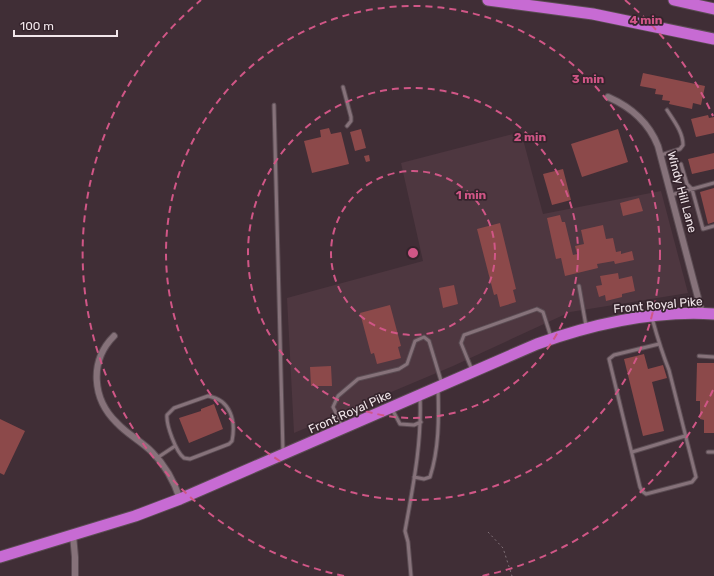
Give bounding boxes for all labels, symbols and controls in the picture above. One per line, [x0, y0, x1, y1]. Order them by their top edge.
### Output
scale bar [14, 12, 117, 38]
text: 4 min [630, 13, 663, 27]
text: 100 m [20, 19, 54, 33]
text: 3 min [572, 72, 605, 86]
text: 2 min [514, 130, 547, 144]
street label: Windy Hill Lane [664, 150, 700, 235]
text: 1 min [456, 188, 487, 202]
centre of rings [406, 246, 420, 260]
street label: Front Royal Pike [613, 294, 703, 316]
street label: Front Royal Pike [306, 387, 394, 437]

